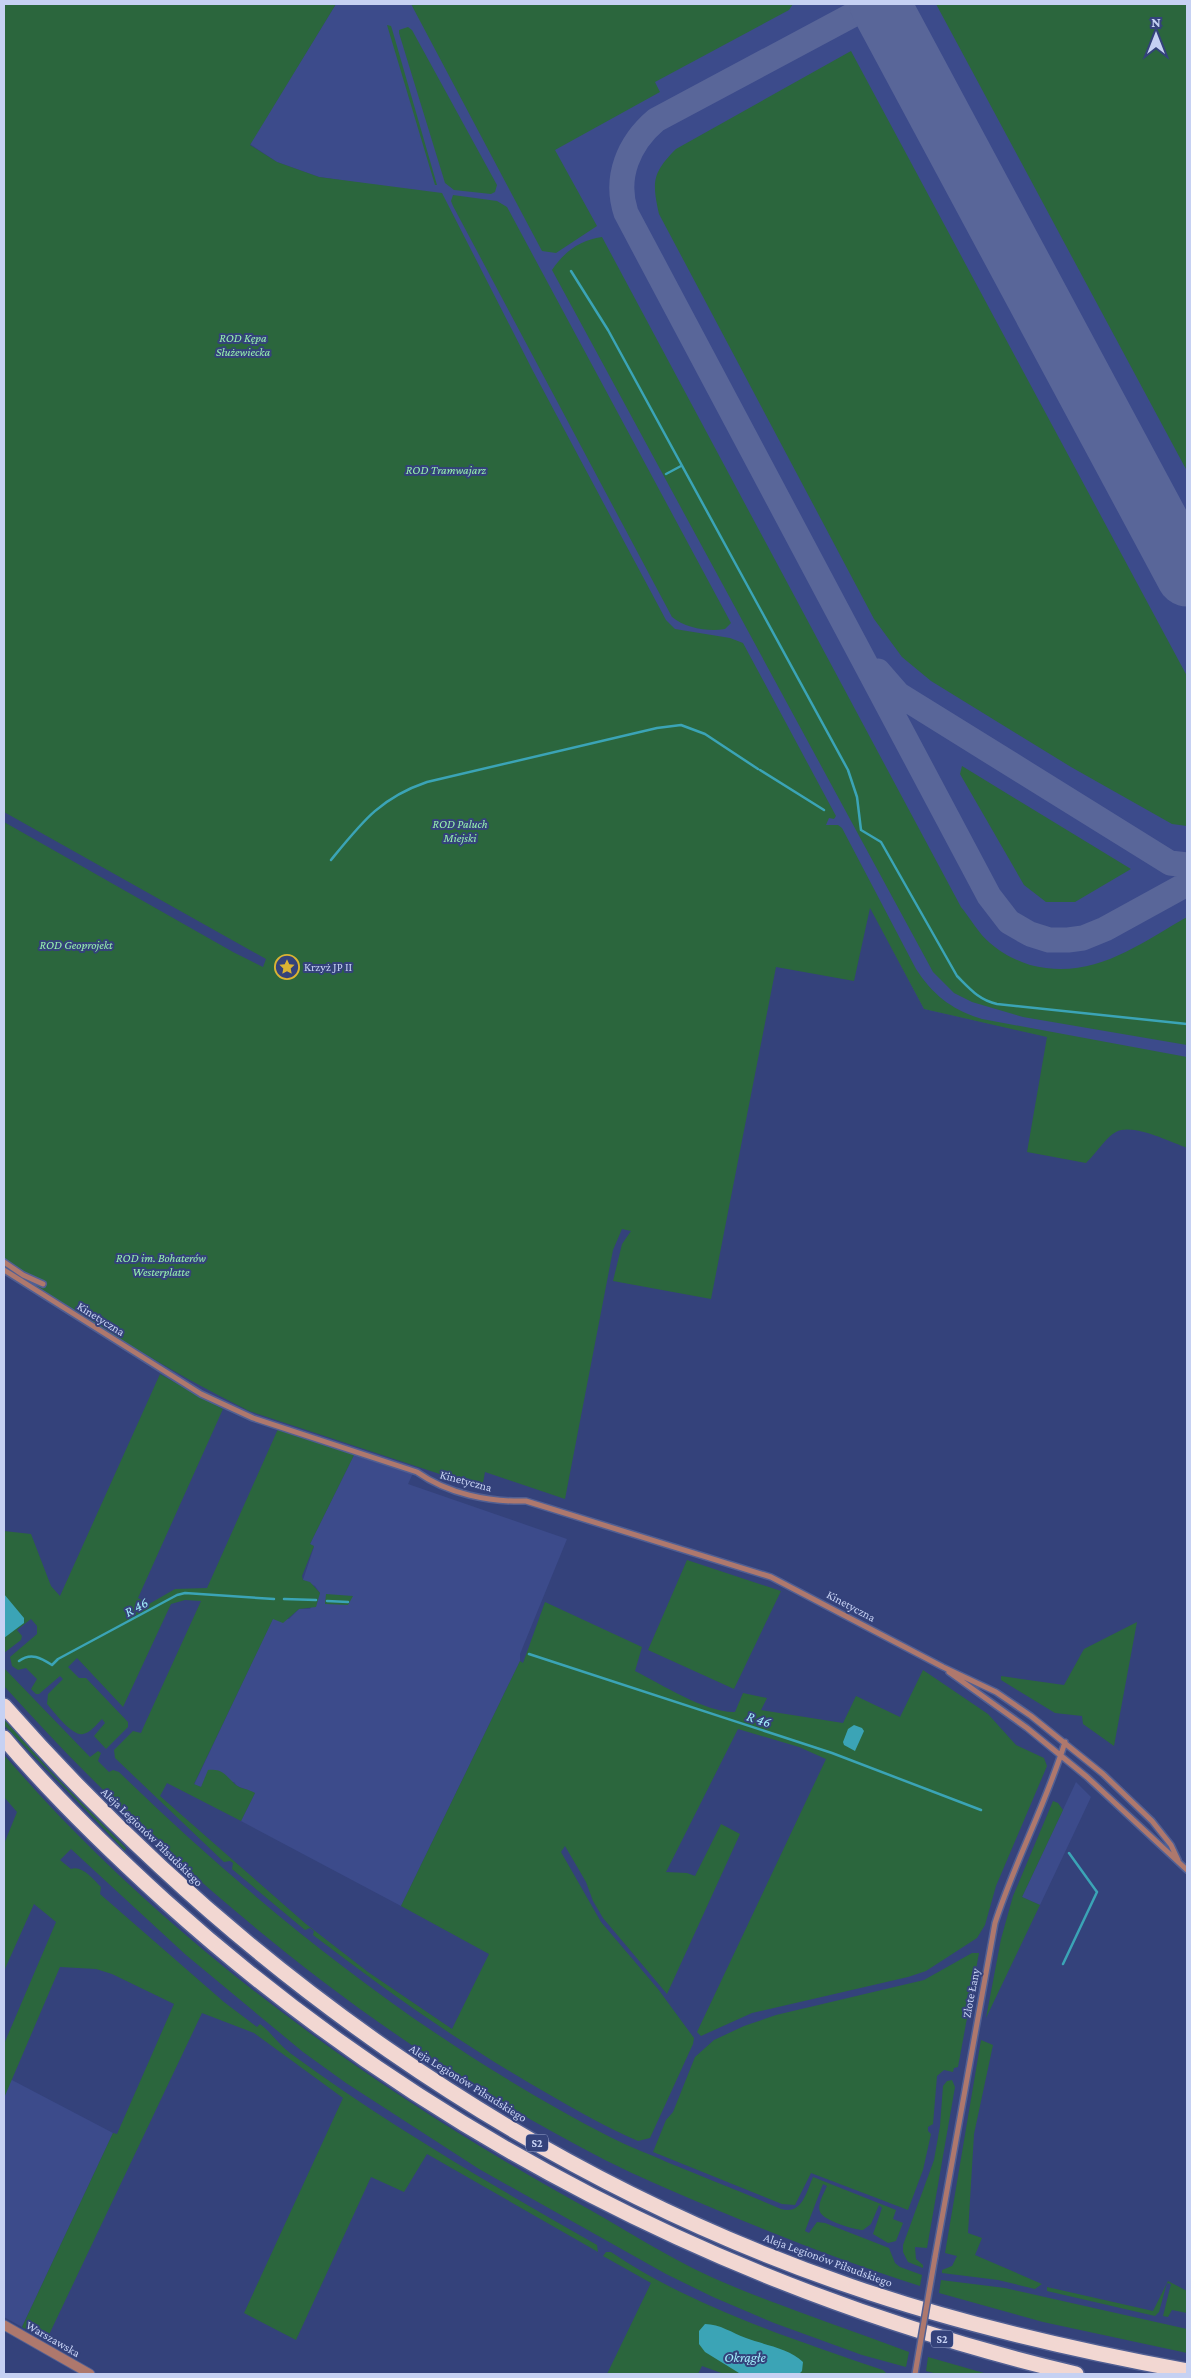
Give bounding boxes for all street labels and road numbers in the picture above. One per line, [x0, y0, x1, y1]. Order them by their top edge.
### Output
street label: Kinetyczna [75, 1299, 128, 1339]
street label: Kinetyczna [439, 1467, 494, 1495]
street label: Kinetyczna [824, 1587, 878, 1625]
street label: Aleja Legionów Piłsudskiego [98, 1785, 206, 1889]
street label: Złote Łany [959, 1967, 983, 2019]
street label: Aleja Legionów Piłsudskiego [407, 2041, 529, 2125]
road number: S2 [526, 2134, 548, 2152]
street label: Aleja Legionów Piłsudskiego [762, 2230, 894, 2290]
street label: Warszawska [23, 2318, 83, 2360]
road number: S2 [931, 2330, 953, 2348]

